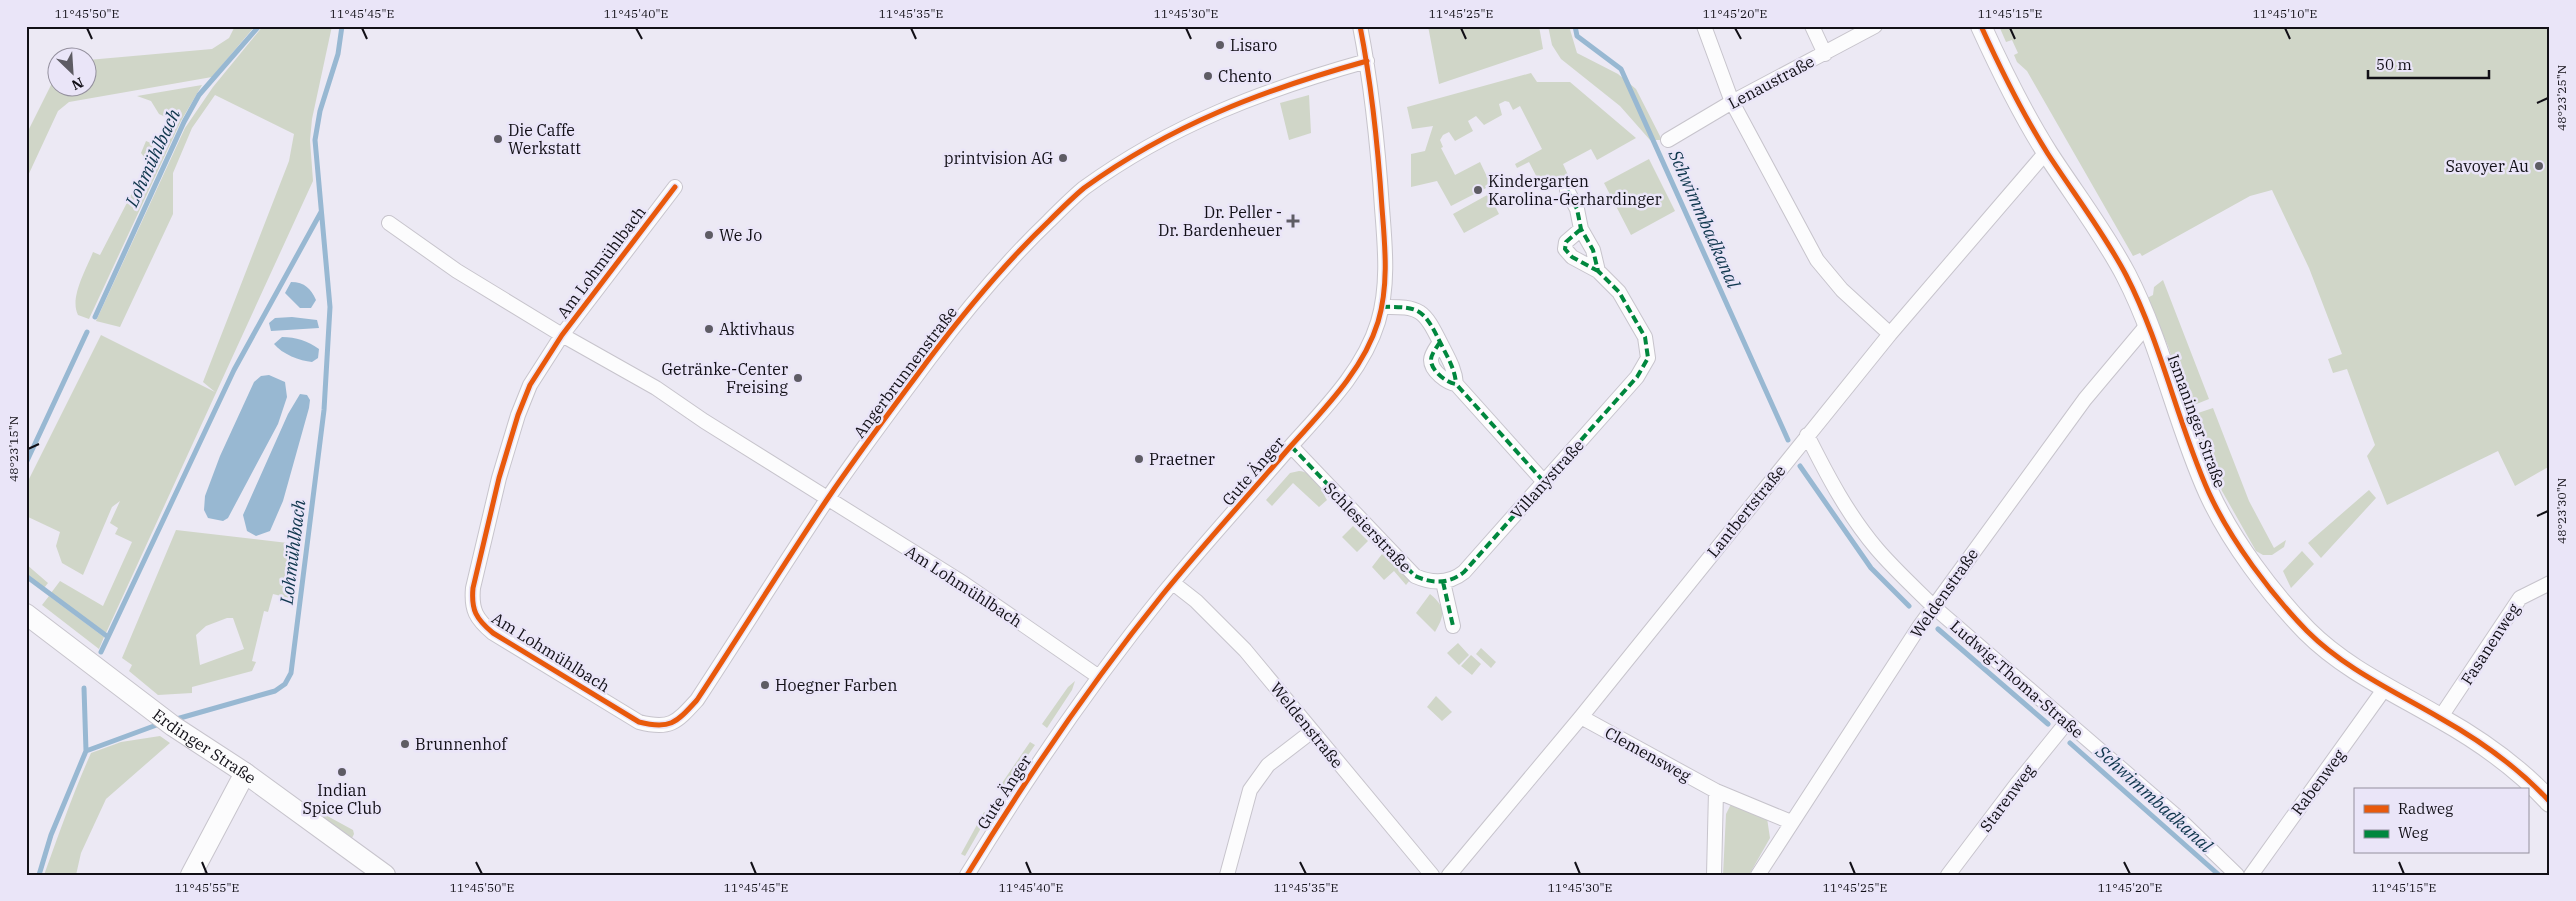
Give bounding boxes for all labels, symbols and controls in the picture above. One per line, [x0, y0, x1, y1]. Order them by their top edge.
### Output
text: 11°45'50"E [55, 6, 119, 21]
text: 11°45'45"E [330, 6, 394, 21]
text: 11°45'40"E [604, 6, 668, 21]
text: 11°45'35"E [879, 6, 943, 21]
text: 11°45'30"E [1154, 6, 1218, 21]
text: 11°45'25"E [1429, 6, 1493, 21]
text: 11°45'20"E [1703, 6, 1767, 21]
text: 11°45'15"E [1978, 6, 2042, 21]
text: 11°45'10"E [2253, 6, 2317, 21]
place label: Lisaro [1230, 35, 1277, 55]
marker: Lisaro [1214, 39, 1226, 51]
north arrow [48, 48, 98, 98]
scale bar [2368, 48, 2490, 80]
street label: Lenaustraße [1724, 51, 1818, 113]
text: 50 m [2376, 55, 2412, 74]
text: 48°23'25"N [2554, 65, 2569, 131]
place label: Chento [1218, 66, 1272, 86]
marker: Chento [1202, 70, 1214, 82]
text: N [69, 73, 86, 94]
water label: Lohmühlbach [119, 105, 185, 211]
place label: Die Caffe Werkstatt [508, 120, 581, 158]
marker: Die Caffe Werkstatt [492, 133, 504, 145]
water label: Schwimmbadkanal [1663, 145, 1746, 292]
place label: printvision AG [944, 148, 1053, 168]
marker: printvision AG [1057, 152, 1069, 164]
place label: Savoyer Au [2445, 156, 2529, 176]
marker: Savoyer Au [2533, 160, 2545, 172]
place label: Kindergarten Karolina-Gerhardinger [1488, 171, 1662, 209]
marker: Kindergarten Karolina-Gerhardinger [1472, 184, 1484, 196]
street label: Am Lohmühlbach [552, 202, 650, 322]
place label: Dr. Peller - Dr. Bardenheuer [1158, 202, 1282, 240]
marker: Dr. Peller - Dr. Bardenheuer [1286, 214, 1300, 228]
place label: We Jo [719, 225, 762, 245]
marker: We Jo [703, 229, 715, 241]
street label: Angerbrunnenstraße [849, 302, 961, 442]
place label: Aktivhaus [719, 319, 795, 339]
marker: Aktivhaus [703, 323, 715, 335]
street label: Ismaninger Straße [2164, 352, 2230, 490]
place label: Getränke-Center Freising [661, 359, 788, 397]
marker: Getränke-Center Freising [792, 372, 804, 384]
text: 48°23'15"N [6, 416, 21, 482]
street label: Gute Änger [1218, 432, 1288, 510]
street label: Villanystraße [1506, 435, 1588, 523]
place label: Praetner [1149, 449, 1215, 469]
marker: Praetner [1133, 453, 1145, 465]
street label: Lantbertstraße [1703, 461, 1789, 561]
street label: Schlesierstraße [1320, 478, 1416, 576]
text: 48°23'30"N [2554, 478, 2569, 544]
water label: Lohmühlbach [275, 498, 310, 607]
street label: Am Lohmühlbach [902, 541, 1026, 631]
street label: Weldenstraße [1906, 544, 1982, 642]
street label: Fasanenweg [2456, 599, 2524, 688]
street label: Am Lohmühlbach [488, 608, 614, 696]
street label: Ludwig-Thoma-Straße [1946, 616, 2088, 742]
place label: Hoegner Farben [775, 675, 897, 695]
street label: Weldenstraße [1266, 678, 1348, 772]
marker: Hoegner Farben [759, 679, 771, 691]
street label: Erdinger Straße [149, 704, 260, 788]
street label: Clemensweg [1602, 722, 1695, 786]
place label: Brunnenhof [415, 734, 508, 754]
marker: Brunnenhof [399, 738, 411, 750]
water label: Schwimmbadkanal [2091, 740, 2218, 858]
street label: Rabenweg [2287, 745, 2349, 819]
street label: Gute Änger [973, 751, 1035, 833]
street label: Starenweg [1975, 760, 2039, 836]
marker: Indian Spice Club [336, 766, 348, 778]
place label: Indian Spice Club [302, 780, 382, 818]
legend [2354, 788, 2528, 854]
text: Radweg [2398, 799, 2453, 818]
text: Weg [2398, 823, 2428, 842]
text: 11°45'55"E [175, 880, 239, 895]
text: 11°45'50"E [450, 880, 514, 895]
text: 11°45'45"E [724, 880, 788, 895]
text: 11°45'40"E [999, 880, 1063, 895]
text: 11°45'35"E [1274, 880, 1338, 895]
text: 11°45'30"E [1548, 880, 1612, 895]
text: 11°45'25"E [1823, 880, 1887, 895]
text: 11°45'20"E [2098, 880, 2162, 895]
text: 11°45'15"E [2372, 880, 2436, 895]

